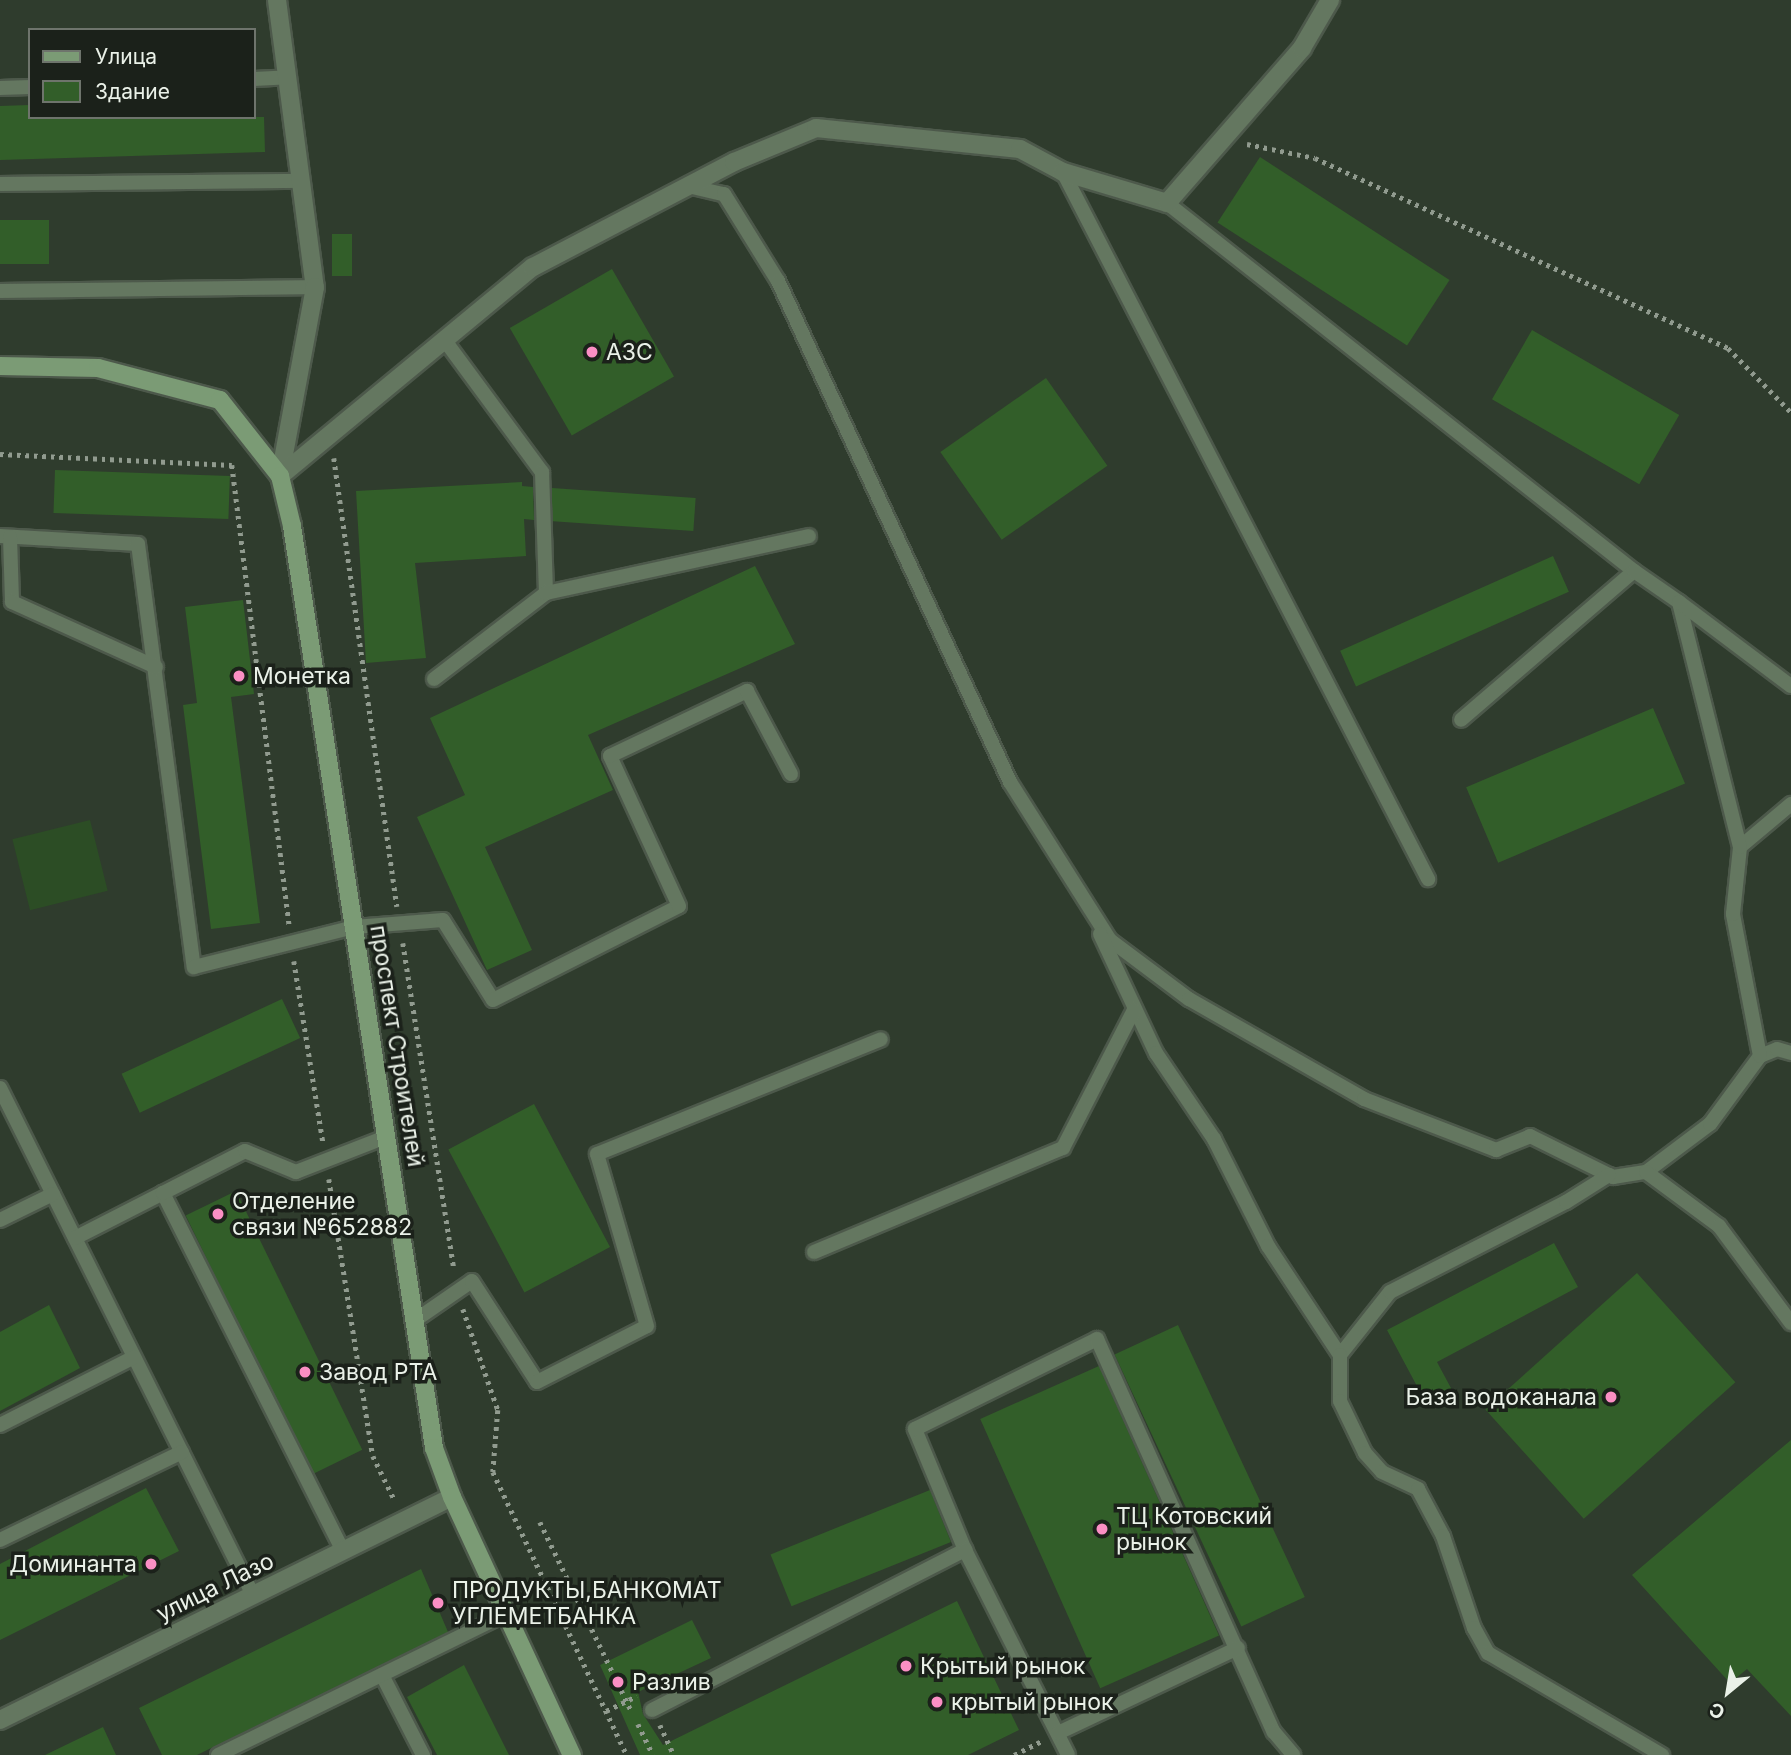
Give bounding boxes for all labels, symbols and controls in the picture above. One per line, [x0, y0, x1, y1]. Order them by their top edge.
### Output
legend [28, 28, 256, 119]
text: Улица [95, 44, 157, 69]
text: Здание [95, 79, 170, 104]
place label: АЗС [606, 338, 653, 366]
marker: АЗС [584, 344, 600, 360]
place label: Монетка [253, 662, 351, 690]
marker: Монетка [231, 668, 247, 684]
street label: проспект Строителей [364, 923, 430, 1169]
place label: Отделение связи №652882 [232, 1187, 412, 1241]
marker: Отделение связи №652882 [210, 1206, 226, 1222]
place label: Завод РТА [319, 1358, 437, 1386]
marker: Завод РТА [297, 1364, 313, 1380]
place label: База водоканала [1405, 1383, 1597, 1411]
marker: База водоканала [1603, 1389, 1619, 1405]
place label: ТЦ Котовский рынок [1116, 1502, 1272, 1556]
marker: ТЦ Котовский рынок [1094, 1521, 1110, 1537]
street label: улица Лазо [152, 1547, 278, 1627]
place label: Доминанта [9, 1550, 137, 1578]
marker: Доминанта [143, 1556, 159, 1572]
place label: ПРОДУКТЫ,БАНКОМАТ УГЛЕМЕТБАНКА [452, 1576, 722, 1630]
marker: ПРОДУКТЫ,БАНКОМАТ УГЛЕМЕТБАНКА [430, 1595, 446, 1611]
place label: Крытый рынок [920, 1652, 1085, 1680]
north arrow [1693, 1657, 1763, 1727]
marker: Крытый рынок [898, 1658, 914, 1674]
place label: Разлив [632, 1668, 711, 1696]
marker: Разлив [610, 1674, 626, 1690]
place label: крытый рынок [951, 1688, 1113, 1716]
marker: крытый рынок [929, 1694, 945, 1710]
text: С [1705, 1697, 1729, 1724]

